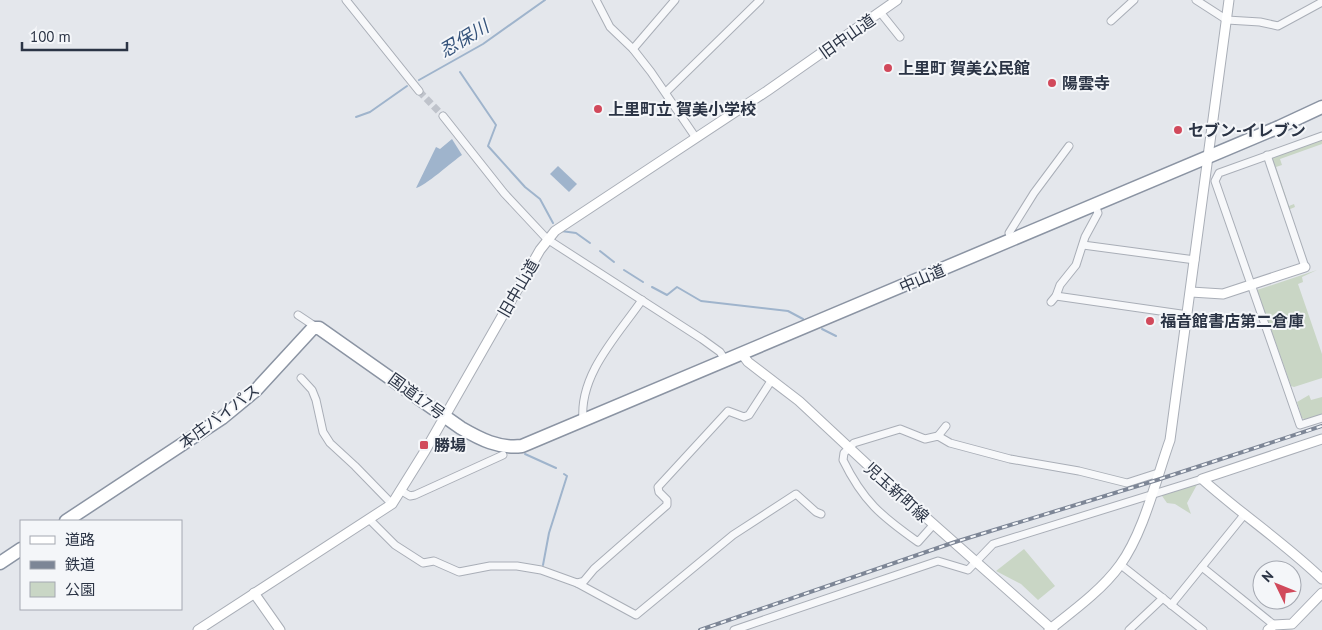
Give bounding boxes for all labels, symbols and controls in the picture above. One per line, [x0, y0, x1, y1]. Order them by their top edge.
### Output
street label: 旧中山道 [815, 9, 879, 63]
water label: 忍保川 [435, 14, 495, 62]
scale bar [22, 20, 128, 52]
text: 100 m [30, 27, 71, 46]
place label: 上里町 賀美公民館 [898, 58, 1030, 78]
marker: 上里町 賀美公民館 [882, 62, 894, 74]
place label: 陽雲寺 [1062, 73, 1110, 93]
marker: 陽雲寺 [1046, 77, 1058, 89]
place label: 上里町立 賀美小学校 [608, 99, 756, 119]
marker: 上里町立 賀美小学校 [592, 103, 604, 115]
place label: セブン-イレブン [1188, 120, 1306, 140]
marker: セブン-イレブン [1172, 124, 1184, 136]
street label: 旧中山道 [493, 255, 543, 321]
street label: 中山道 [896, 259, 948, 297]
place label: 福音館書店第二倉庫 [1160, 311, 1304, 331]
marker: 福音館書店第二倉庫 [1144, 315, 1156, 327]
street label: 国道17号 [385, 369, 449, 423]
street label: 本庄バイパス [175, 379, 263, 453]
place label: 勝場 [434, 435, 466, 455]
marker: 勝場 [418, 439, 430, 451]
street label: 児玉新町線 [861, 458, 933, 526]
legend [20, 520, 182, 610]
text: 道路 [65, 530, 95, 549]
text: 鉄道 [65, 555, 95, 574]
north arrow [1252, 560, 1302, 610]
text: N [1258, 567, 1277, 586]
text: 公園 [65, 580, 95, 599]

